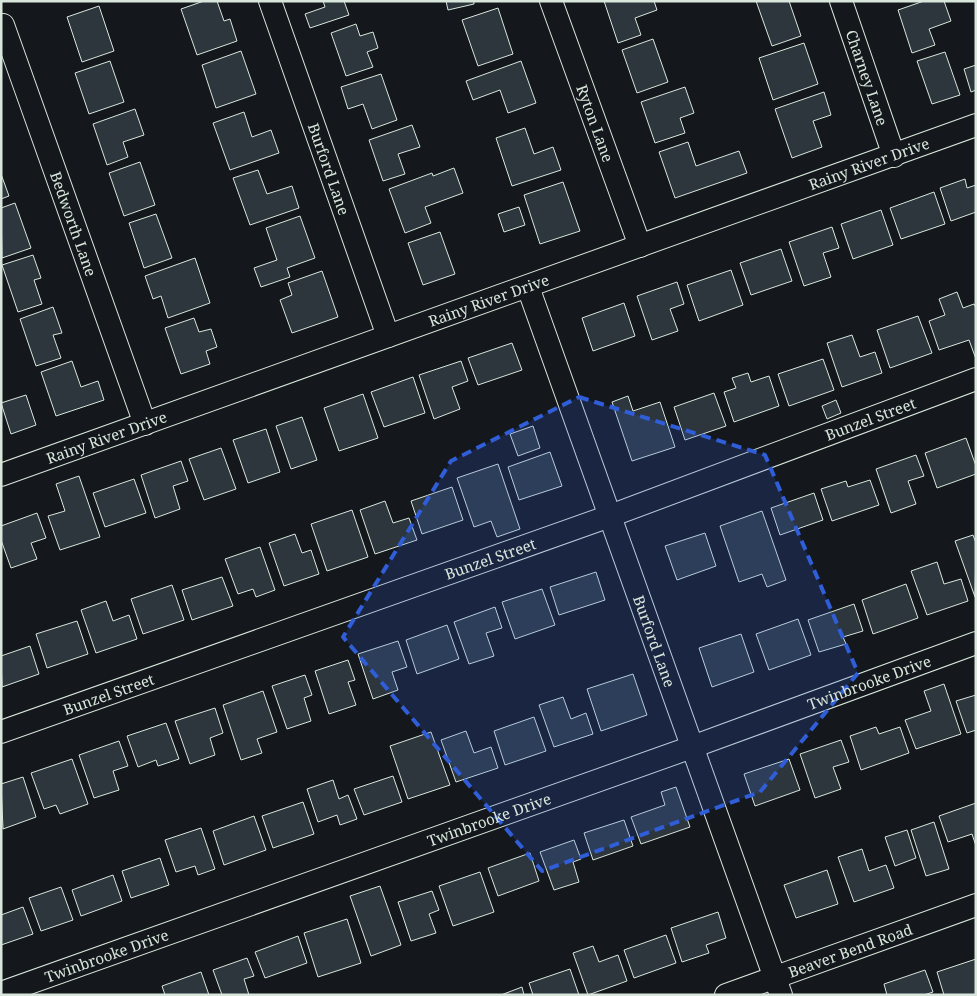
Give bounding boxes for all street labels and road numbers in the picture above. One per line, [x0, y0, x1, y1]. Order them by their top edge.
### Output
street label: Charney Lane [842, 27, 893, 128]
street label: Ryton Lane [572, 82, 619, 165]
street label: Burford Lane [304, 120, 355, 218]
street label: Rainy River Drive [806, 133, 932, 194]
street label: Bedworth Lane [46, 169, 102, 279]
street label: Rainy River Drive [426, 269, 552, 331]
street label: Bunzel Street [822, 393, 918, 445]
street label: Rainy River Drive [43, 406, 169, 468]
street label: Bunzel Street [442, 533, 538, 584]
street label: Burford Lane [629, 592, 680, 690]
street label: Twinbrooke Drive [804, 650, 934, 714]
street label: Bunzel Street [60, 669, 157, 719]
street label: Twinbrooke Drive [424, 788, 554, 851]
street label: Beaver Bend Road [785, 919, 915, 982]
street label: Twinbrooke Drive [42, 924, 171, 987]

